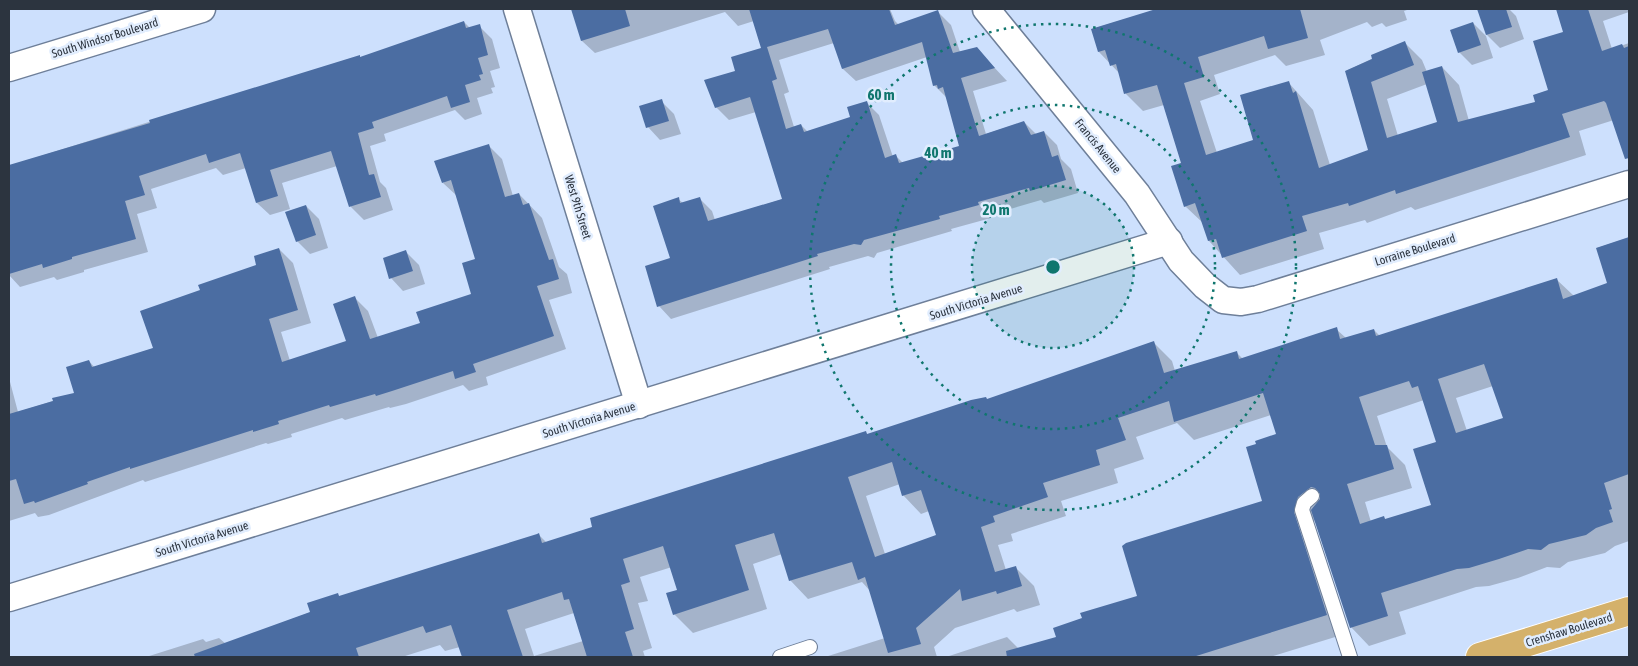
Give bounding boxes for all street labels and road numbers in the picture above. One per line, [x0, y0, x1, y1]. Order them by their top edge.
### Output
street label: South Windsor Boulevard [50, 15, 160, 61]
street label: Francis Avenue [1072, 116, 1124, 176]
street label: West 9th Street [562, 173, 595, 241]
street label: Lorraine Boulevard [1373, 231, 1457, 269]
street label: South Victoria Avenue [928, 281, 1024, 323]
street label: South Victoria Avenue [541, 399, 637, 441]
street label: South Victoria Avenue [154, 518, 250, 560]
street label: Crenshaw Boulevard [1524, 610, 1614, 650]

